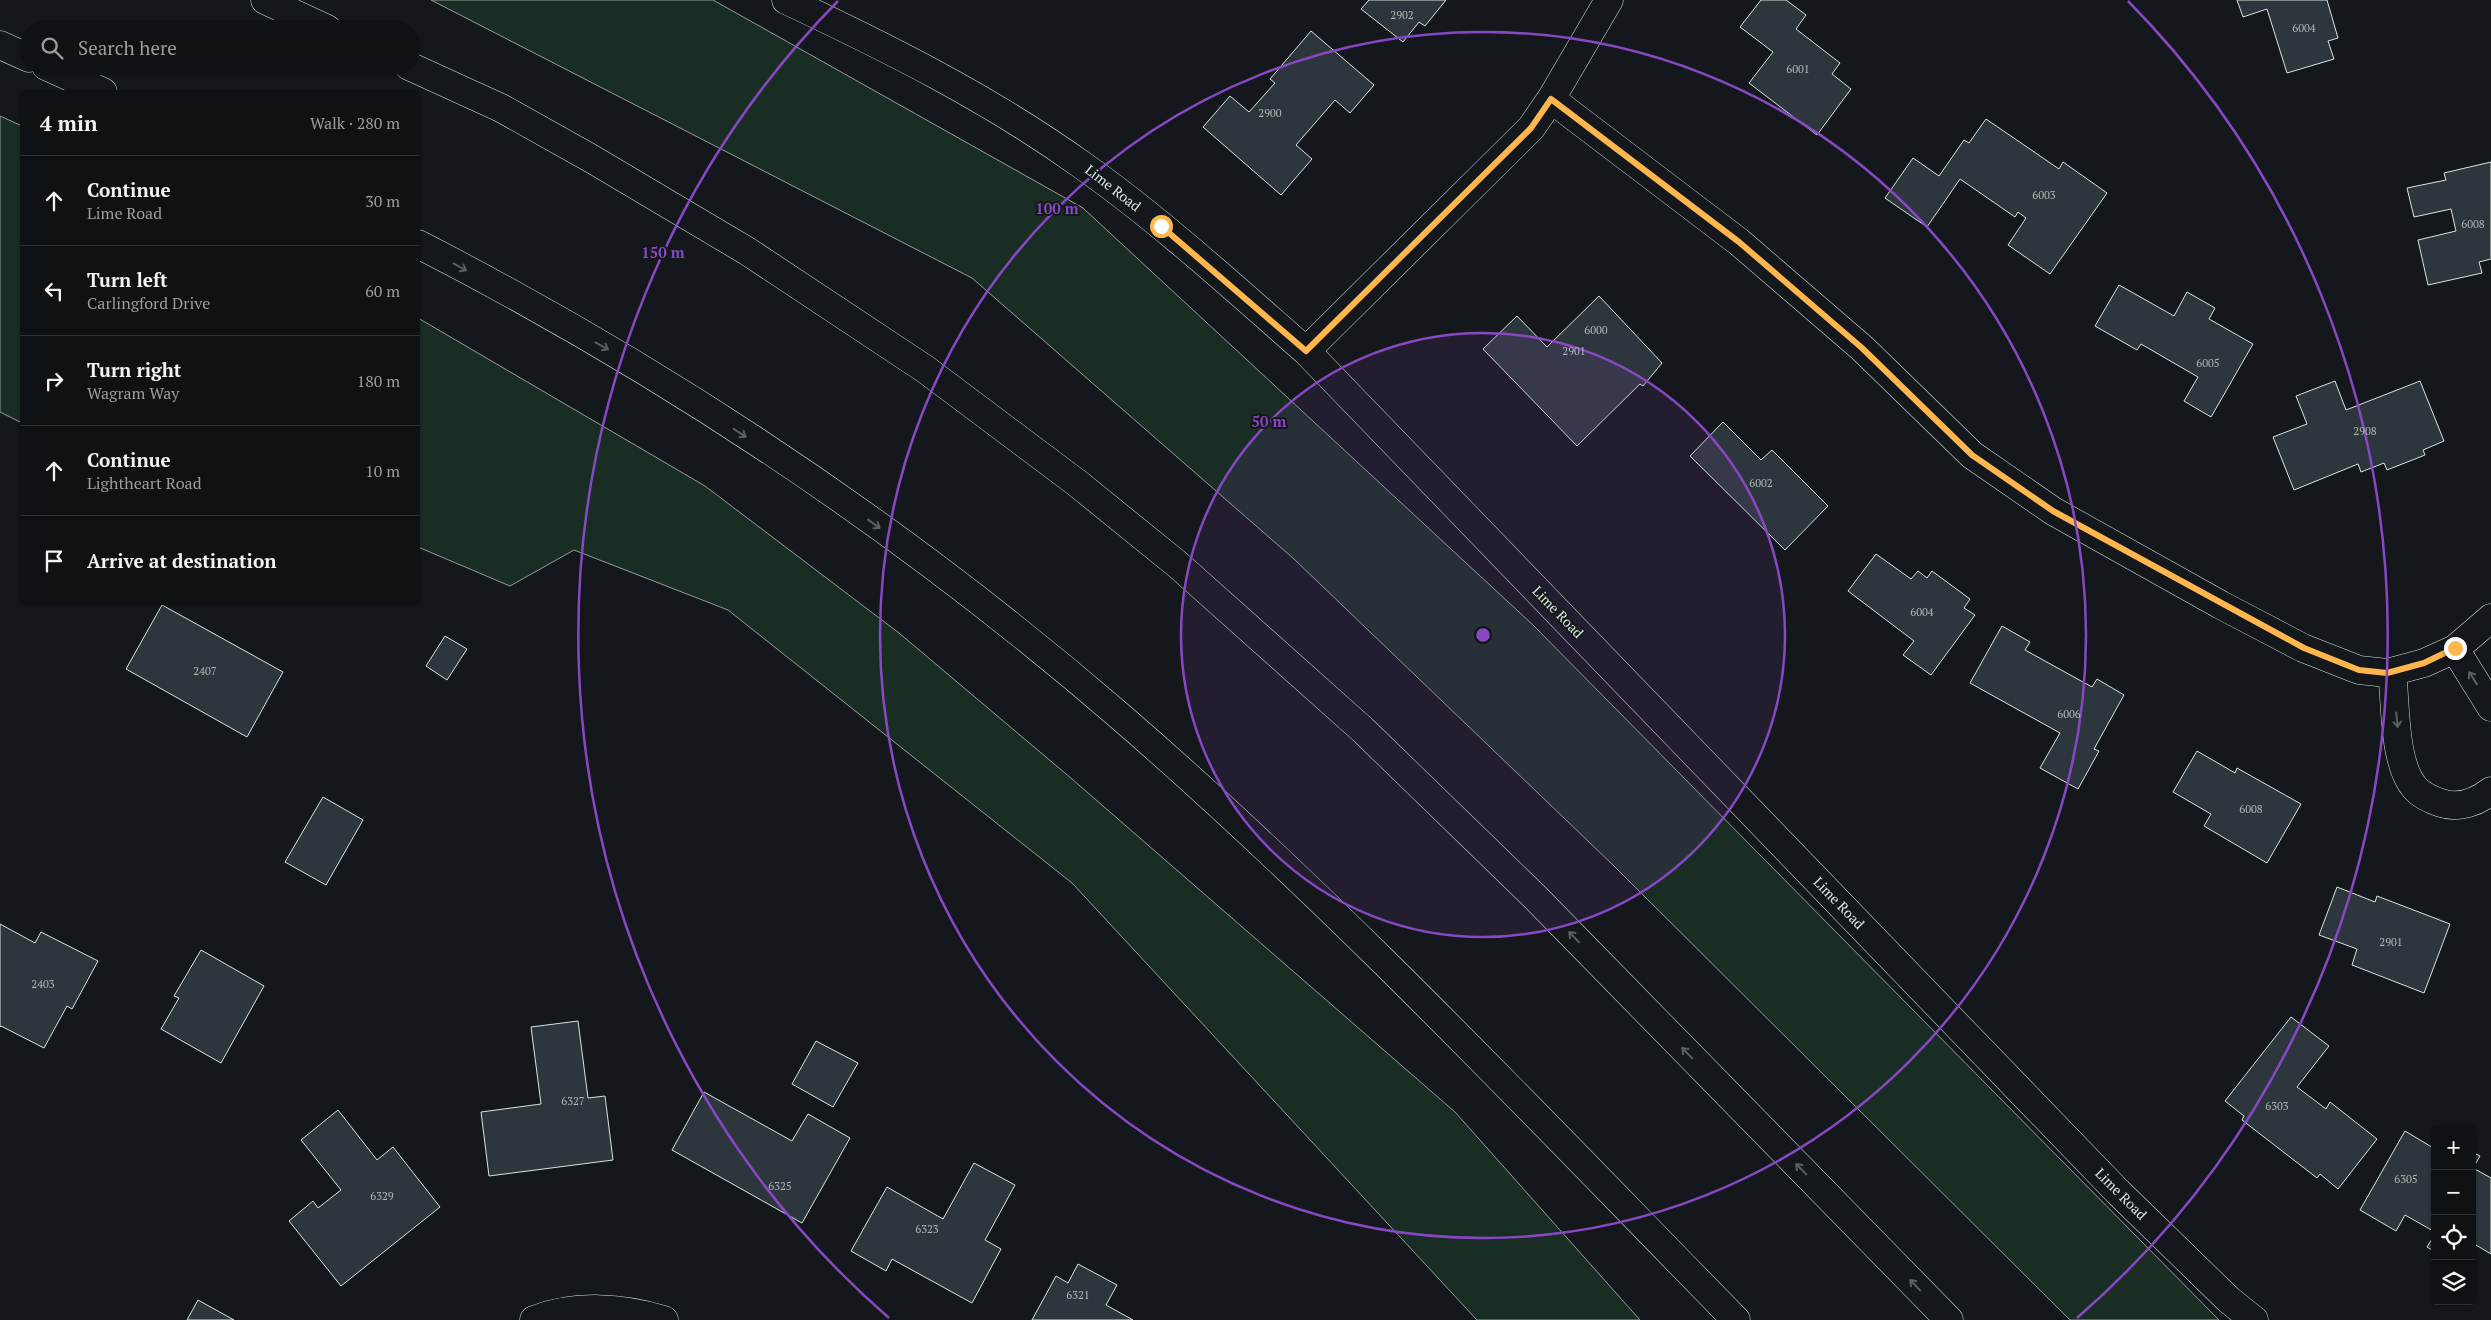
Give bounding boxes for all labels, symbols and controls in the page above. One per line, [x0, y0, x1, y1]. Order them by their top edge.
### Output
house number: 2902 [1390, 8, 1414, 22]
search box [20, 20, 420, 75]
house number: 6004 [2292, 21, 2316, 35]
icon: search [38, 34, 66, 62]
text: Search here [78, 35, 177, 60]
house number: 6001 [1786, 62, 1810, 76]
house number: 2900 [1258, 106, 1282, 120]
text: 4 min [40, 109, 97, 137]
text: Walk · 280 m [310, 112, 400, 134]
street label: Lime Road [1082, 160, 1145, 215]
text: Continue [87, 177, 171, 202]
icon: ahead [40, 187, 68, 215]
house number: 6003 [2032, 188, 2056, 202]
text: 30 m [365, 190, 400, 212]
text: 100 m [1035, 198, 1079, 218]
text: Lime Road [87, 202, 162, 224]
route start [1150, 215, 1173, 238]
house number: 6008 [2461, 217, 2485, 231]
text: 150 m [641, 242, 685, 262]
one-way arrow [453, 262, 468, 272]
text: Turn left [87, 267, 168, 292]
icon: left [40, 277, 68, 305]
text: 60 m [365, 280, 400, 302]
text: Carlingford Drive [87, 292, 210, 314]
house number: 6000 [1584, 323, 1608, 337]
one-way arrow [594, 342, 609, 352]
house number: 2901 [1562, 344, 1586, 358]
house number: 6005 [2196, 356, 2220, 370]
text: Turn right [87, 357, 181, 382]
icon: right [40, 367, 68, 395]
text: 180 m [357, 370, 400, 392]
text: Wagram Way [87, 382, 179, 404]
text: 50 m [1252, 411, 1287, 431]
house number: 2908 [2353, 424, 2377, 438]
one-way arrow [732, 428, 746, 438]
text: Continue [87, 447, 171, 472]
icon: ahead [40, 457, 68, 485]
text: 10 m [365, 460, 400, 482]
text: Lightheart Road [87, 472, 202, 494]
house number: 6002 [1749, 476, 1773, 490]
one-way arrow [867, 519, 881, 529]
icon: arrive [40, 547, 68, 575]
text: Arrive at destination [87, 548, 276, 573]
street label: Lime Road [1529, 581, 1588, 642]
house number: 6004 [1910, 605, 1934, 619]
centre of rings [1474, 626, 1492, 644]
route end [2444, 637, 2467, 660]
house number: 2407 [193, 664, 217, 678]
one-way arrow [2467, 671, 2478, 685]
house number: 6006 [2057, 707, 2081, 721]
one-way arrow [2392, 712, 2402, 728]
house number: 6008 [2239, 802, 2263, 816]
street label: Lime Road [1810, 872, 1869, 933]
one-way arrow [1568, 930, 1580, 943]
house number: 2901 [2379, 935, 2403, 949]
house number: 2403 [31, 977, 55, 991]
one-way arrow [1682, 1047, 1694, 1059]
house number: 6327 [561, 1094, 585, 1108]
house number: 6303 [2265, 1099, 2289, 1113]
map controls [2431, 1125, 2476, 1305]
button: + [2431, 1125, 2476, 1170]
one-way arrow [1795, 1163, 1807, 1175]
street label: Lime Road [2091, 1164, 2151, 1224]
button: − [2431, 1170, 2476, 1215]
house number: 6305 [2394, 1172, 2418, 1186]
house number: 6325 [768, 1179, 792, 1193]
house number: 6329 [370, 1189, 394, 1203]
button: locate [2431, 1215, 2476, 1260]
house number: 6323 [915, 1222, 939, 1236]
button: layers [2431, 1260, 2476, 1305]
one-way arrow [1909, 1279, 1921, 1291]
house number: 6321 [1066, 1288, 1090, 1302]

